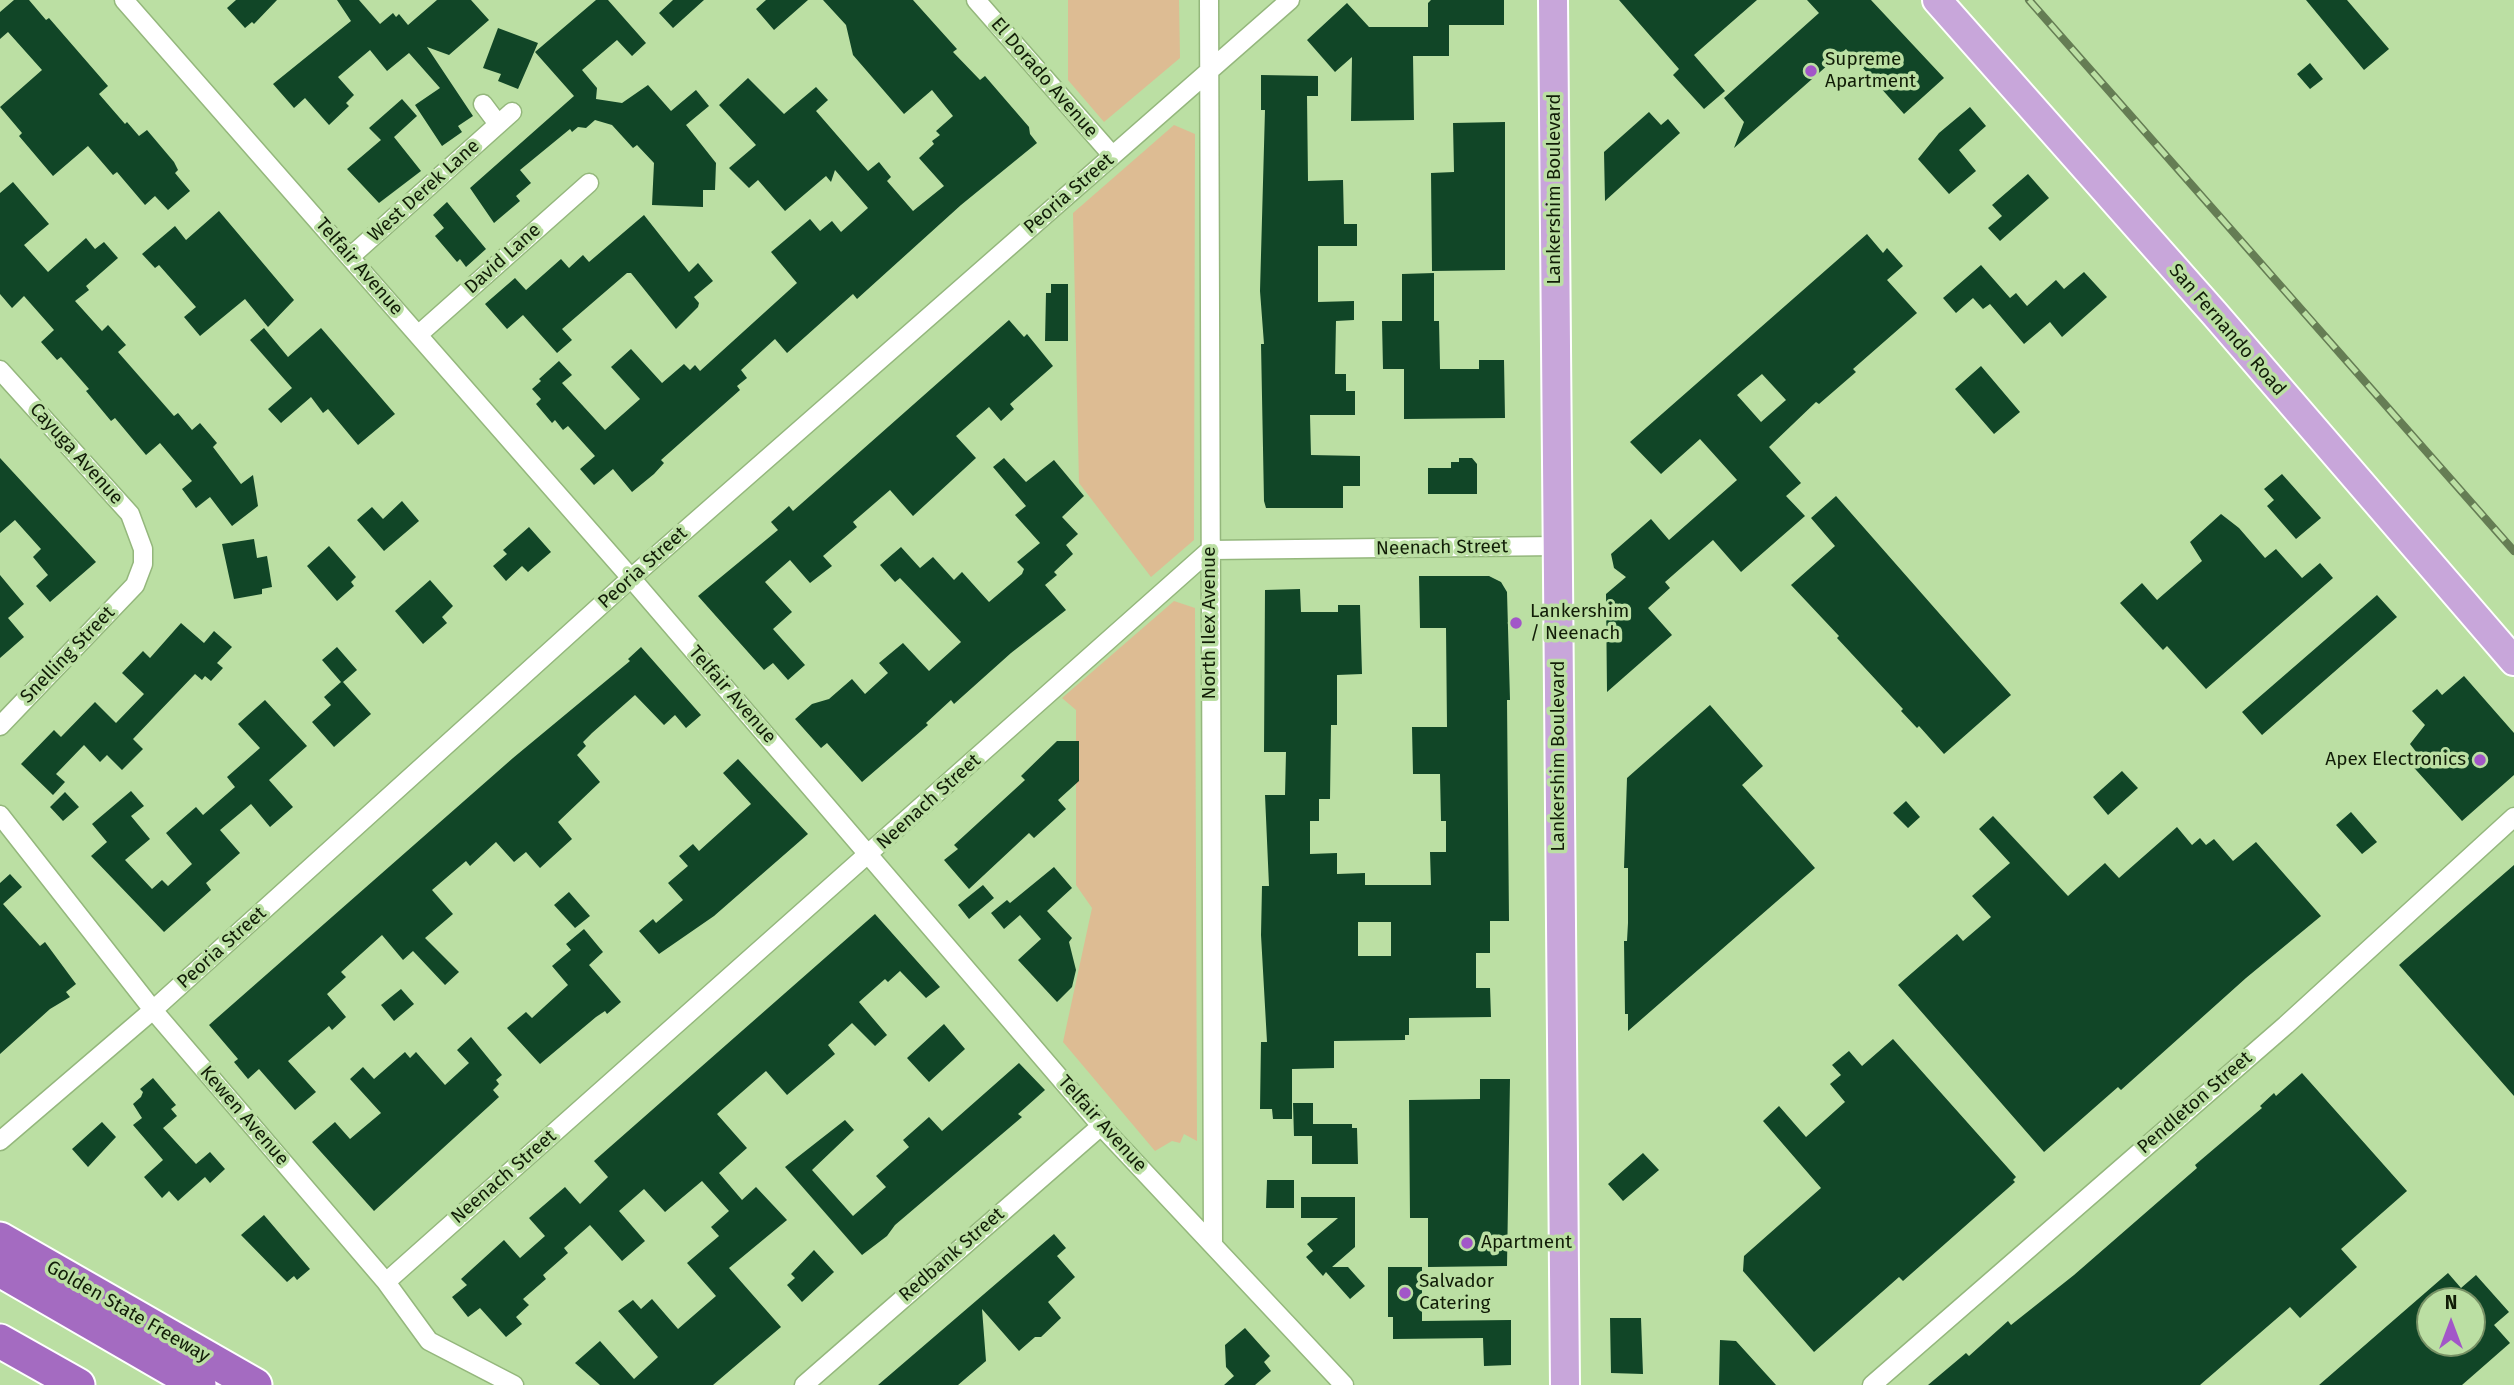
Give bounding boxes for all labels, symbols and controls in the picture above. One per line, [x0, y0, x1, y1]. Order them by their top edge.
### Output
street label: El Dorado Avenue [986, 13, 1102, 143]
place label: Supreme Apartment [1825, 49, 1916, 93]
marker: Supreme Apartment [1803, 63, 1819, 79]
street label: Lankershim Boulevard [1544, 93, 1566, 285]
street label: West Derek Lane [364, 135, 484, 247]
street label: Peoria Street [1019, 149, 1119, 239]
street label: Telfair Avenue [310, 214, 408, 320]
street label: David Lane [460, 219, 546, 299]
street label: San Fernando Road [2164, 259, 2290, 401]
street label: Cayuga Avenue [24, 398, 128, 510]
street label: Peoria Street [594, 522, 692, 614]
street label: Neenach Street [1376, 535, 1508, 561]
street label: North Ilex Avenue [1199, 546, 1221, 700]
place label: Lankershim / Neenach [1530, 601, 1629, 645]
street label: Snelling Street [16, 602, 120, 708]
marker: Lankershim / Neenach [1508, 615, 1524, 631]
street label: Telfair Avenue [683, 642, 781, 748]
street label: Lankershim Boulevard [1548, 660, 1570, 852]
street label: Neenach Street [872, 749, 986, 855]
place label: Apex Electronics [2325, 749, 2466, 771]
marker: Apex Electronics [2472, 752, 2488, 768]
street label: Peoria Street [173, 902, 271, 994]
street label: Pendleton Street [2133, 1047, 2257, 1159]
street label: Kewen Avenue [195, 1062, 293, 1170]
street label: Telfair Avenue [1053, 1071, 1151, 1177]
street label: Neenach Street [447, 1125, 561, 1229]
street label: Redbank Street [895, 1203, 1009, 1307]
place label: Apartment [1481, 1232, 1572, 1254]
marker: Apartment [1459, 1235, 1475, 1251]
street label: Golden State Freeway [42, 1256, 214, 1368]
place label: Salvador Catering [1419, 1271, 1494, 1315]
marker: Salvador Catering [1397, 1285, 1413, 1301]
north arrow [2416, 1287, 2486, 1357]
text: N [2445, 1291, 2457, 1314]

